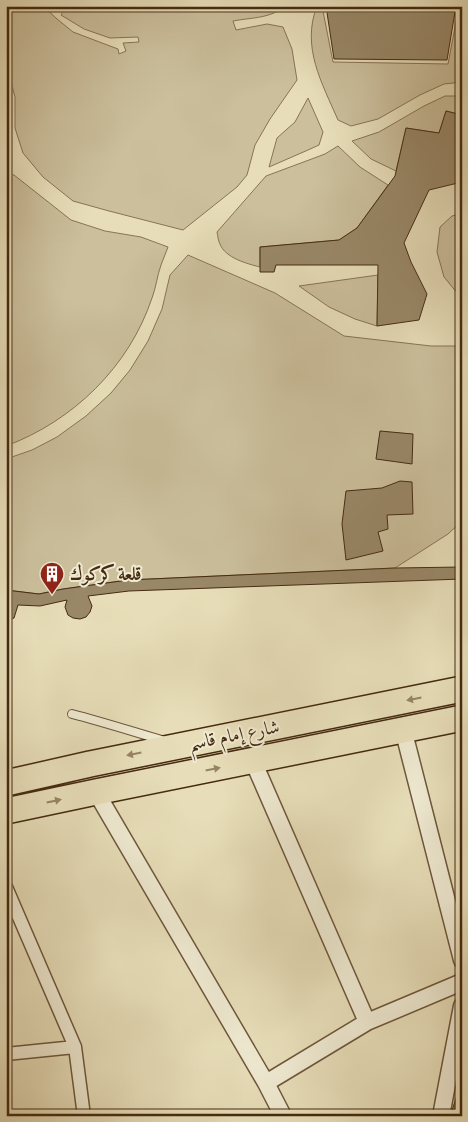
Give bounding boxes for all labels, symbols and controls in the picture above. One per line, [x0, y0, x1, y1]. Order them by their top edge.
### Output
building icon: قلعة كركوك [39, 561, 65, 595]
place label: قلعة كركوك [70, 561, 142, 587]
one-way arrow [406, 695, 422, 703]
street label: شارع إمام قاسم [186, 713, 283, 762]
one-way arrow [126, 751, 142, 759]
one-way arrow [206, 764, 222, 772]
one-way arrow [46, 797, 61, 805]

